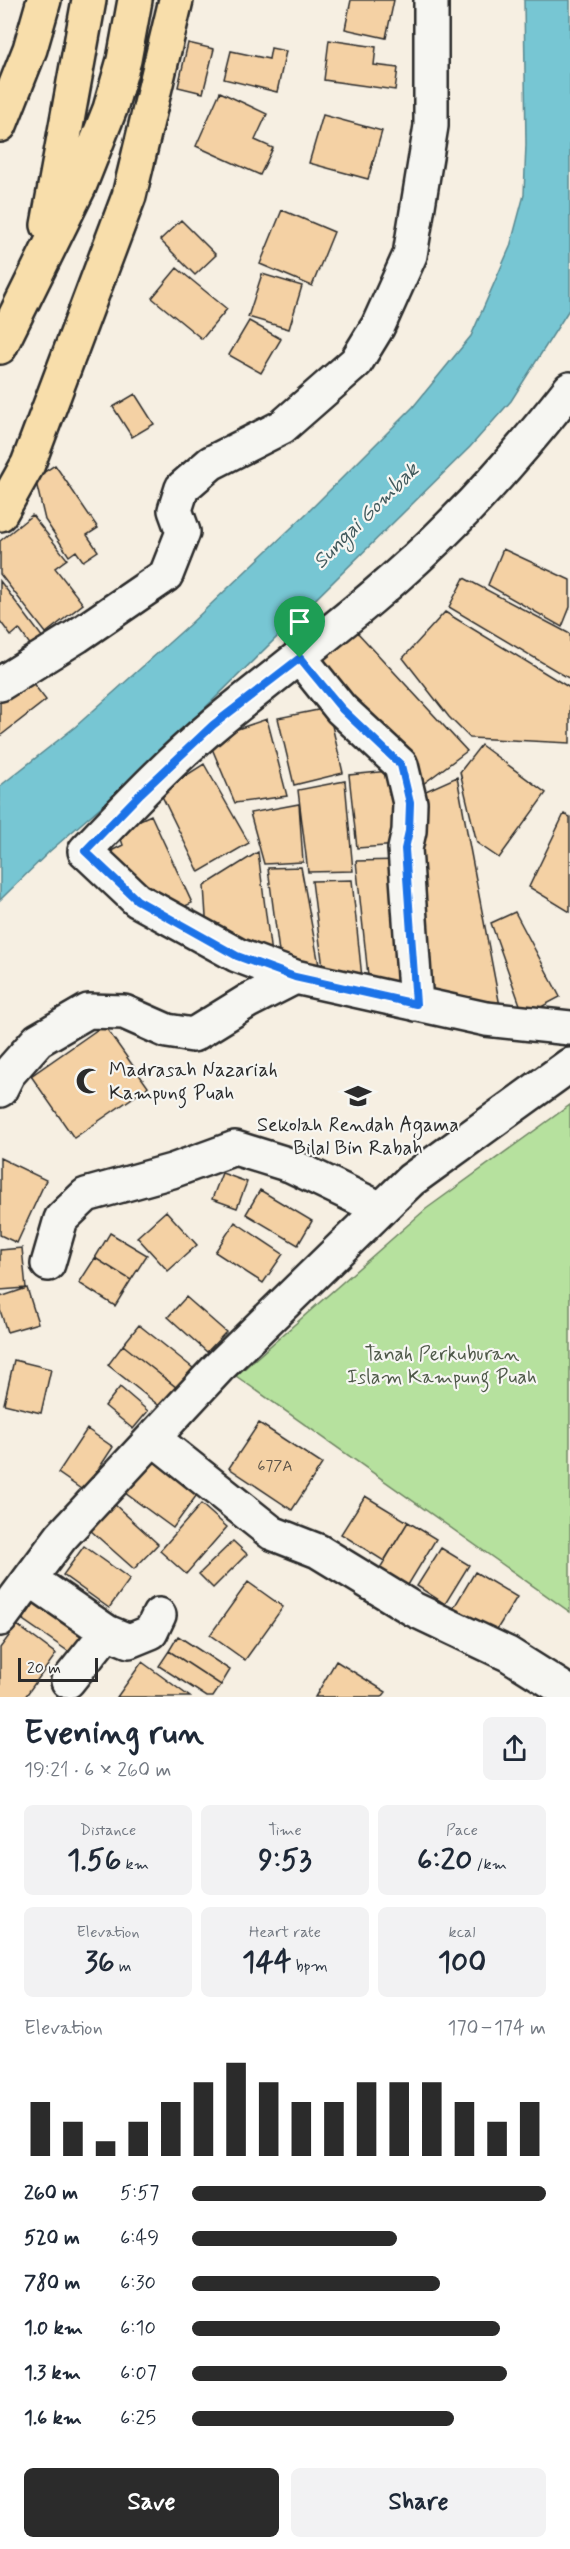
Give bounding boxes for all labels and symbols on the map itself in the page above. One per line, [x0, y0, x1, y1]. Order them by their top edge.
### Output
water label: Sungai Gombak [307, 456, 428, 577]
pin [274, 596, 325, 658]
place label: Madrasah Nazariah Kampung Puah [109, 1057, 278, 1109]
mosque icon: Madrasah Nazariah Kampung Puah [74, 1066, 104, 1096]
school or university icon: Sekolah Rendah Agama Bilal Bin Rabah [343, 1081, 373, 1111]
place label: Sekolah Rendah Agama Bilal Bin Rabah [257, 1112, 459, 1162]
park label: Tanah Perkuburan Islam Kampung Puah [347, 1341, 537, 1393]
house number: 677A [257, 1456, 293, 1477]
scale bar [18, 1655, 98, 1682]

